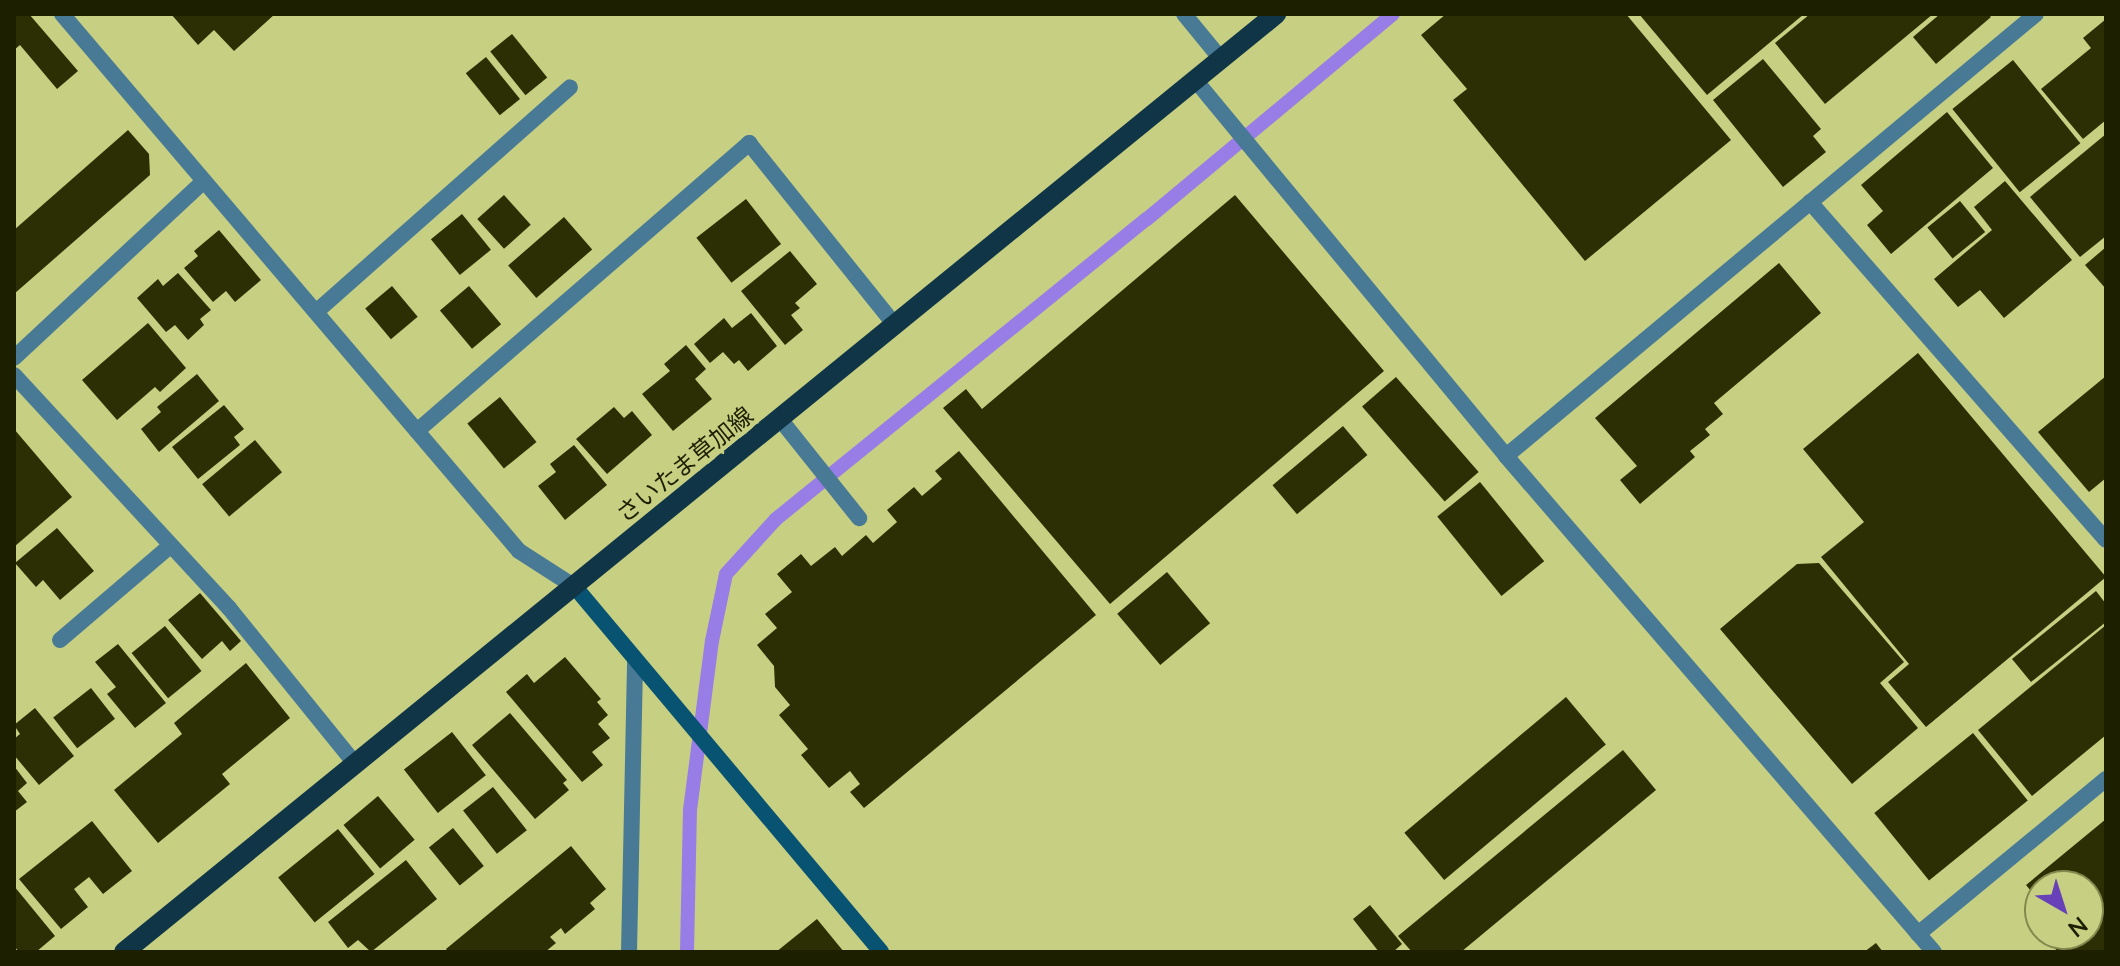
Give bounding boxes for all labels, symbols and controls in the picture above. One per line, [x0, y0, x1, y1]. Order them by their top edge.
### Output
street label: さいたま草加線 [610, 400, 758, 528]
north arrow [2024, 870, 2104, 950]
text: N [2063, 912, 2093, 943]

